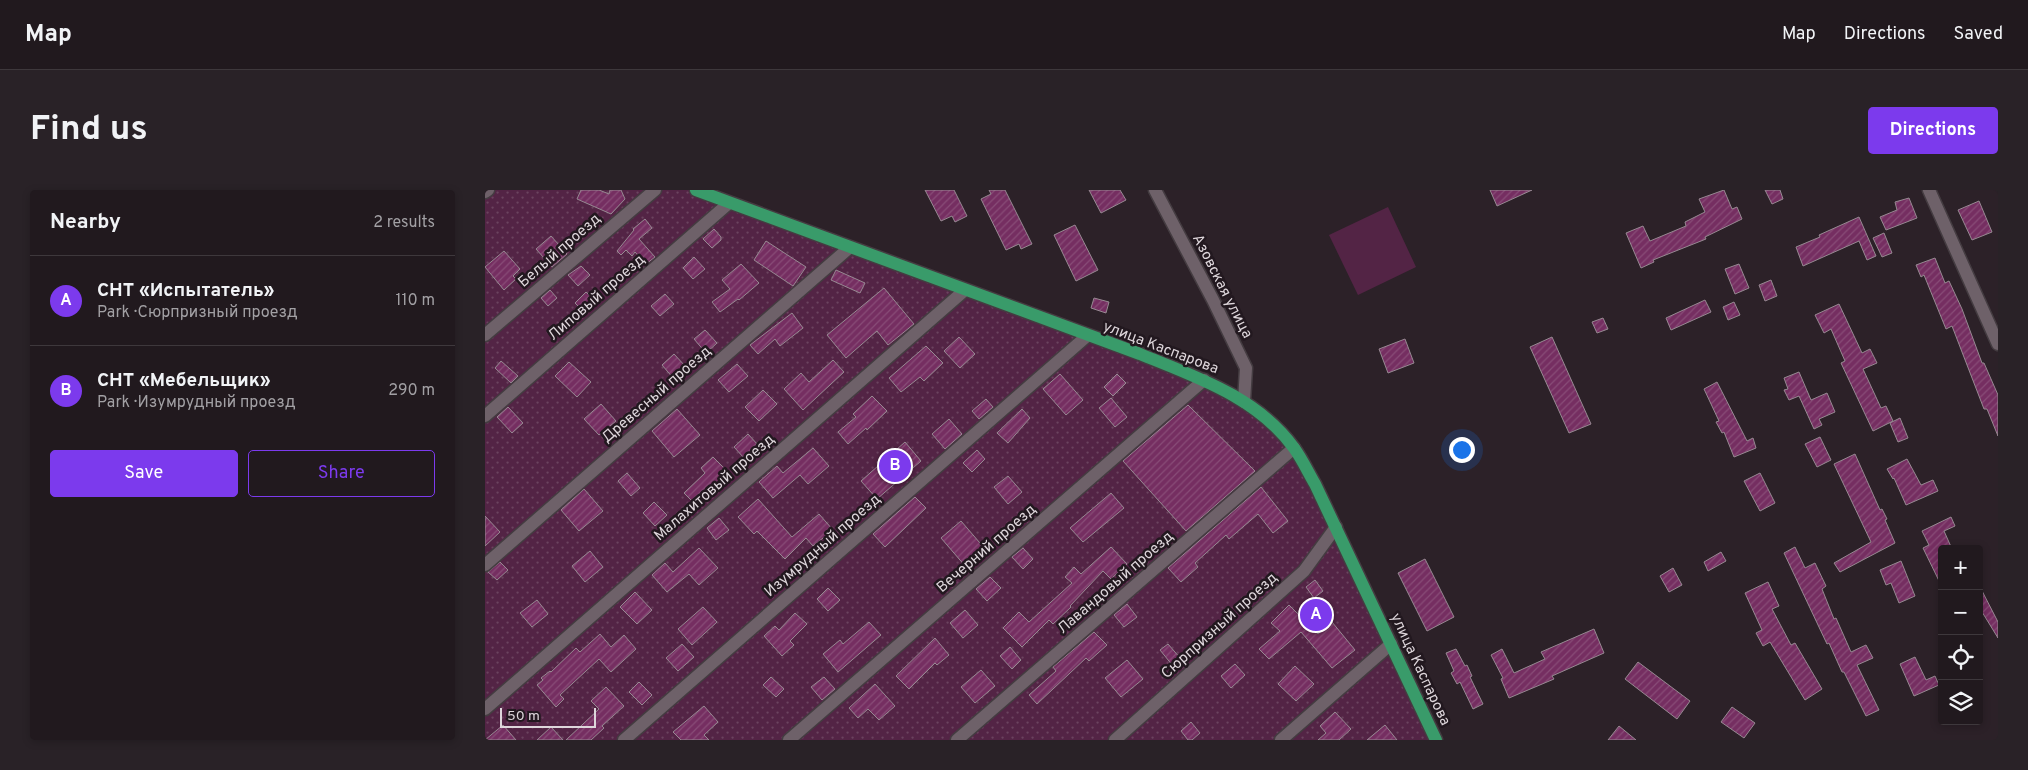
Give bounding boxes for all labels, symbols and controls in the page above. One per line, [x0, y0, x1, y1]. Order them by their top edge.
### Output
text: Map [25, 20, 72, 50]
text: Map [1782, 23, 1816, 46]
text: Directions [1844, 23, 1926, 46]
text: Saved [1954, 23, 2003, 46]
button: Directions [1868, 107, 1998, 154]
text: Find us [30, 108, 148, 152]
text: Nearby [50, 209, 121, 236]
street label: Белый проезд [515, 210, 605, 292]
text: 2 results [373, 213, 435, 233]
street label: Азовская улица [1187, 231, 1256, 342]
street label: Липовый проезд [545, 251, 649, 345]
text: СНТ «Испытатель» [97, 279, 274, 303]
text: A [60, 291, 72, 311]
text: 110 m [395, 291, 435, 311]
text: Park · Сюрпризный проезд [97, 303, 298, 323]
street label: улица Каспарова [1100, 318, 1221, 379]
street label: Древесный проезд [598, 342, 716, 448]
text: СНТ «Мебельщик» [97, 369, 271, 393]
text: B [60, 381, 72, 401]
text: 290 m [388, 381, 435, 401]
text: Park · Изумрудный проезд [97, 393, 296, 413]
street label: Малахитовый проезд [651, 431, 779, 546]
your location [1449, 437, 1475, 463]
pin: B [879, 447, 911, 485]
button: Save [50, 450, 238, 497]
button: Share [248, 450, 435, 497]
street label: Изумрудный проезд [761, 490, 885, 602]
street label: Вечерний проезд [933, 501, 1041, 598]
street label: Лавандовый проезд [1054, 528, 1178, 639]
map controls [1938, 545, 1983, 725]
button: + [1938, 545, 1983, 590]
street label: Сюрпризный проезд [1158, 569, 1282, 683]
button: − [1938, 590, 1983, 635]
pin: A [1300, 596, 1332, 634]
street label: улица Каспарова [1385, 610, 1454, 729]
button: locate [1938, 635, 1983, 680]
button: layers [1938, 680, 1983, 725]
scale bar [500, 705, 596, 728]
text: 50 m [507, 708, 540, 725]

